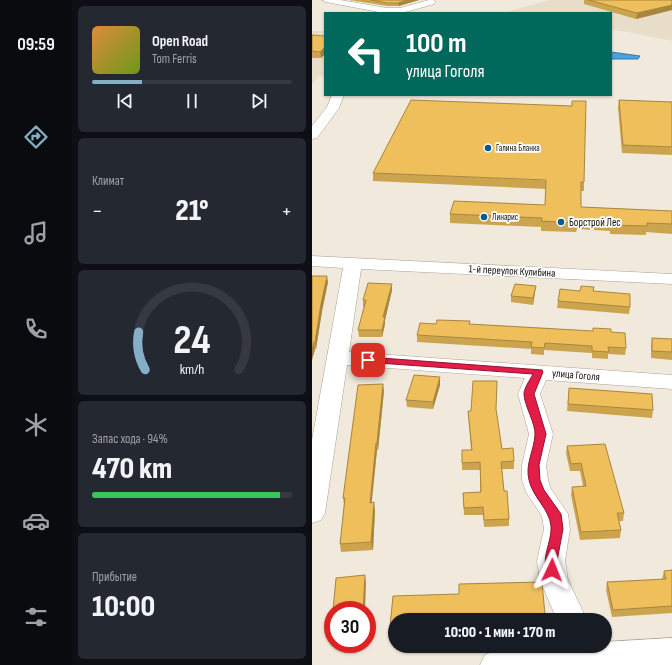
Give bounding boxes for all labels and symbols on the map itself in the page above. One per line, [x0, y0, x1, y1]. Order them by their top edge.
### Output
marker: Галина Бланка [483, 143, 493, 153]
place label: Галина Бланка [496, 143, 540, 154]
marker: Линарис [479, 212, 489, 222]
place label: Линарис [492, 212, 519, 223]
place label: Борстрой Лес [569, 216, 621, 229]
marker: Борстрой Лес [556, 217, 566, 227]
street label: 1-й переулок Кулибина [468, 262, 556, 280]
pin [351, 343, 385, 377]
street label: улица Гоголя [552, 366, 600, 384]
position arrow [531, 549, 573, 591]
speed limit sign: 30 [324, 601, 376, 653]

